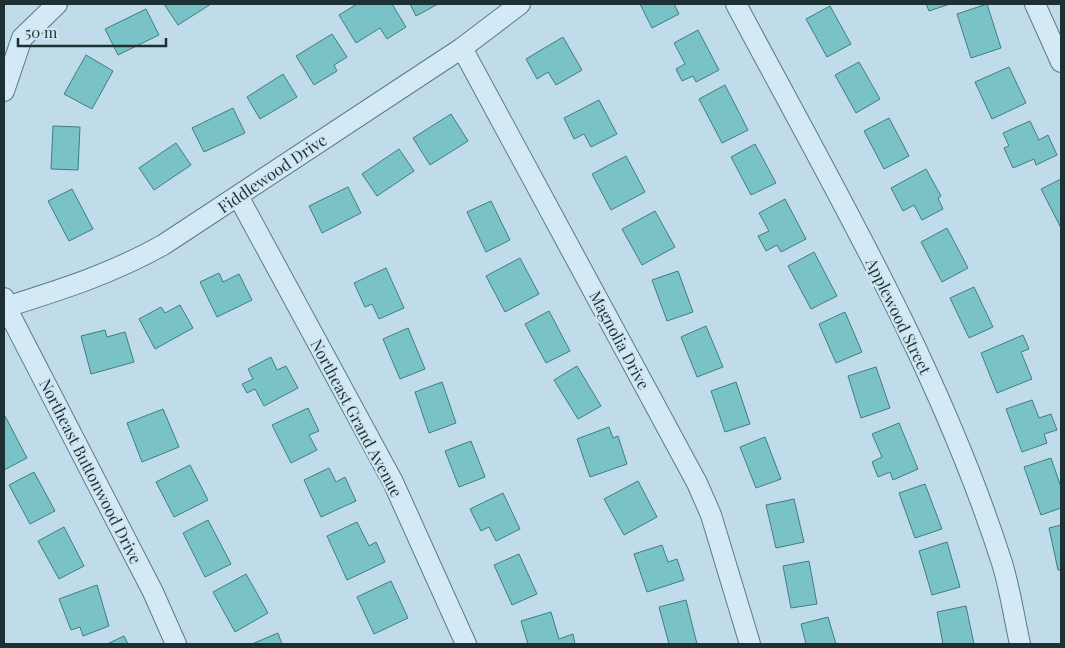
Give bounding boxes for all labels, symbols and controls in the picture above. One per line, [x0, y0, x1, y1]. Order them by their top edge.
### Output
scale bar [18, 15, 165, 47]
text: 50 m [25, 22, 58, 42]
street label: Fiddlewood Drive [213, 129, 331, 217]
street label: Applewood Street [861, 253, 936, 378]
street label: Magnolia Drive [585, 287, 655, 393]
street label: Northeast Grand Avenue [306, 335, 408, 501]
street label: Northeast Buttonwood Drive [35, 375, 147, 567]

